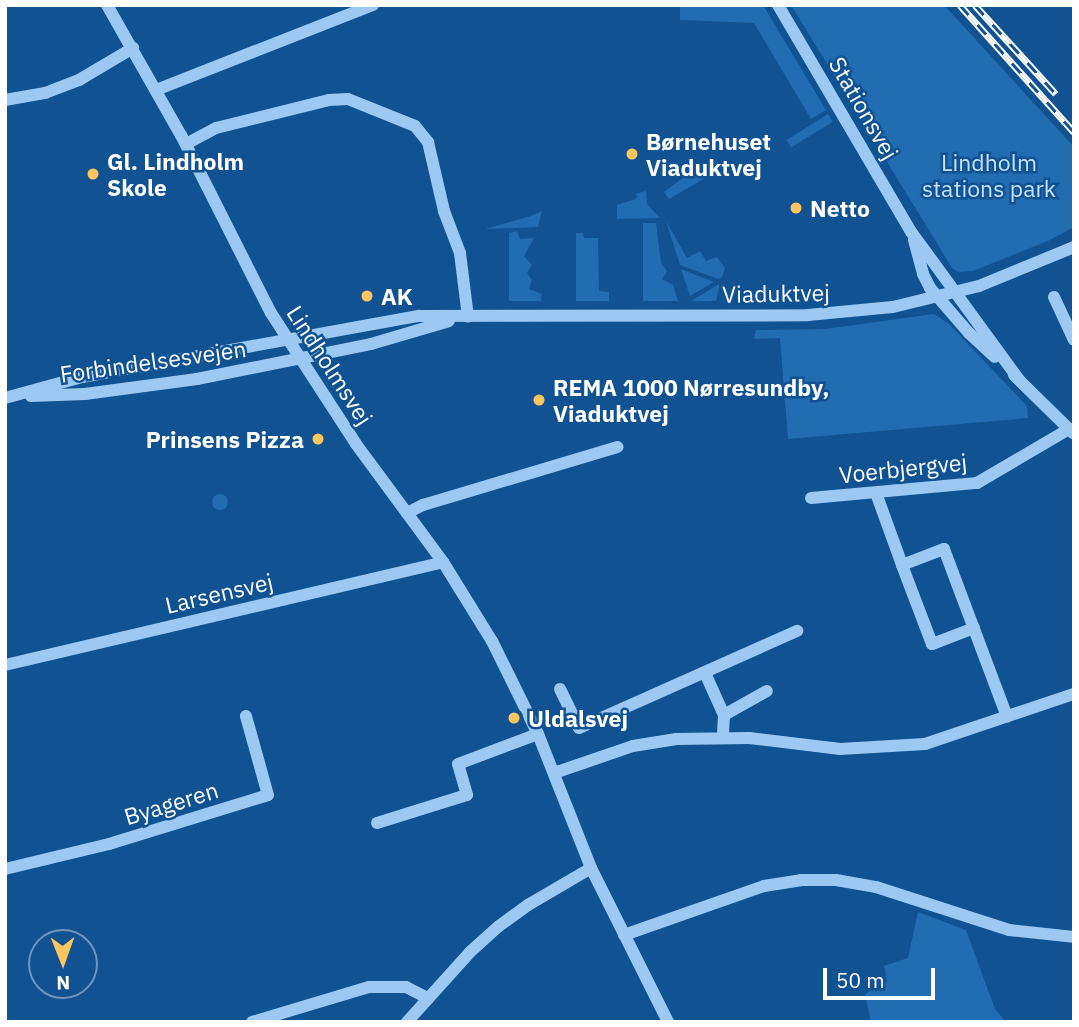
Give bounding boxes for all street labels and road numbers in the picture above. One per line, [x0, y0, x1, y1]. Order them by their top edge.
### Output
street label: Stationsvej [824, 52, 904, 164]
street label: Viaduktvej [722, 278, 830, 308]
street label: Lindholmsvej [281, 300, 379, 430]
street label: Forbindelsesvejen [58, 334, 248, 388]
street label: Voerbjergvej [838, 448, 968, 488]
street label: Larsensvej [163, 567, 275, 619]
street label: Byageren [121, 776, 221, 830]

